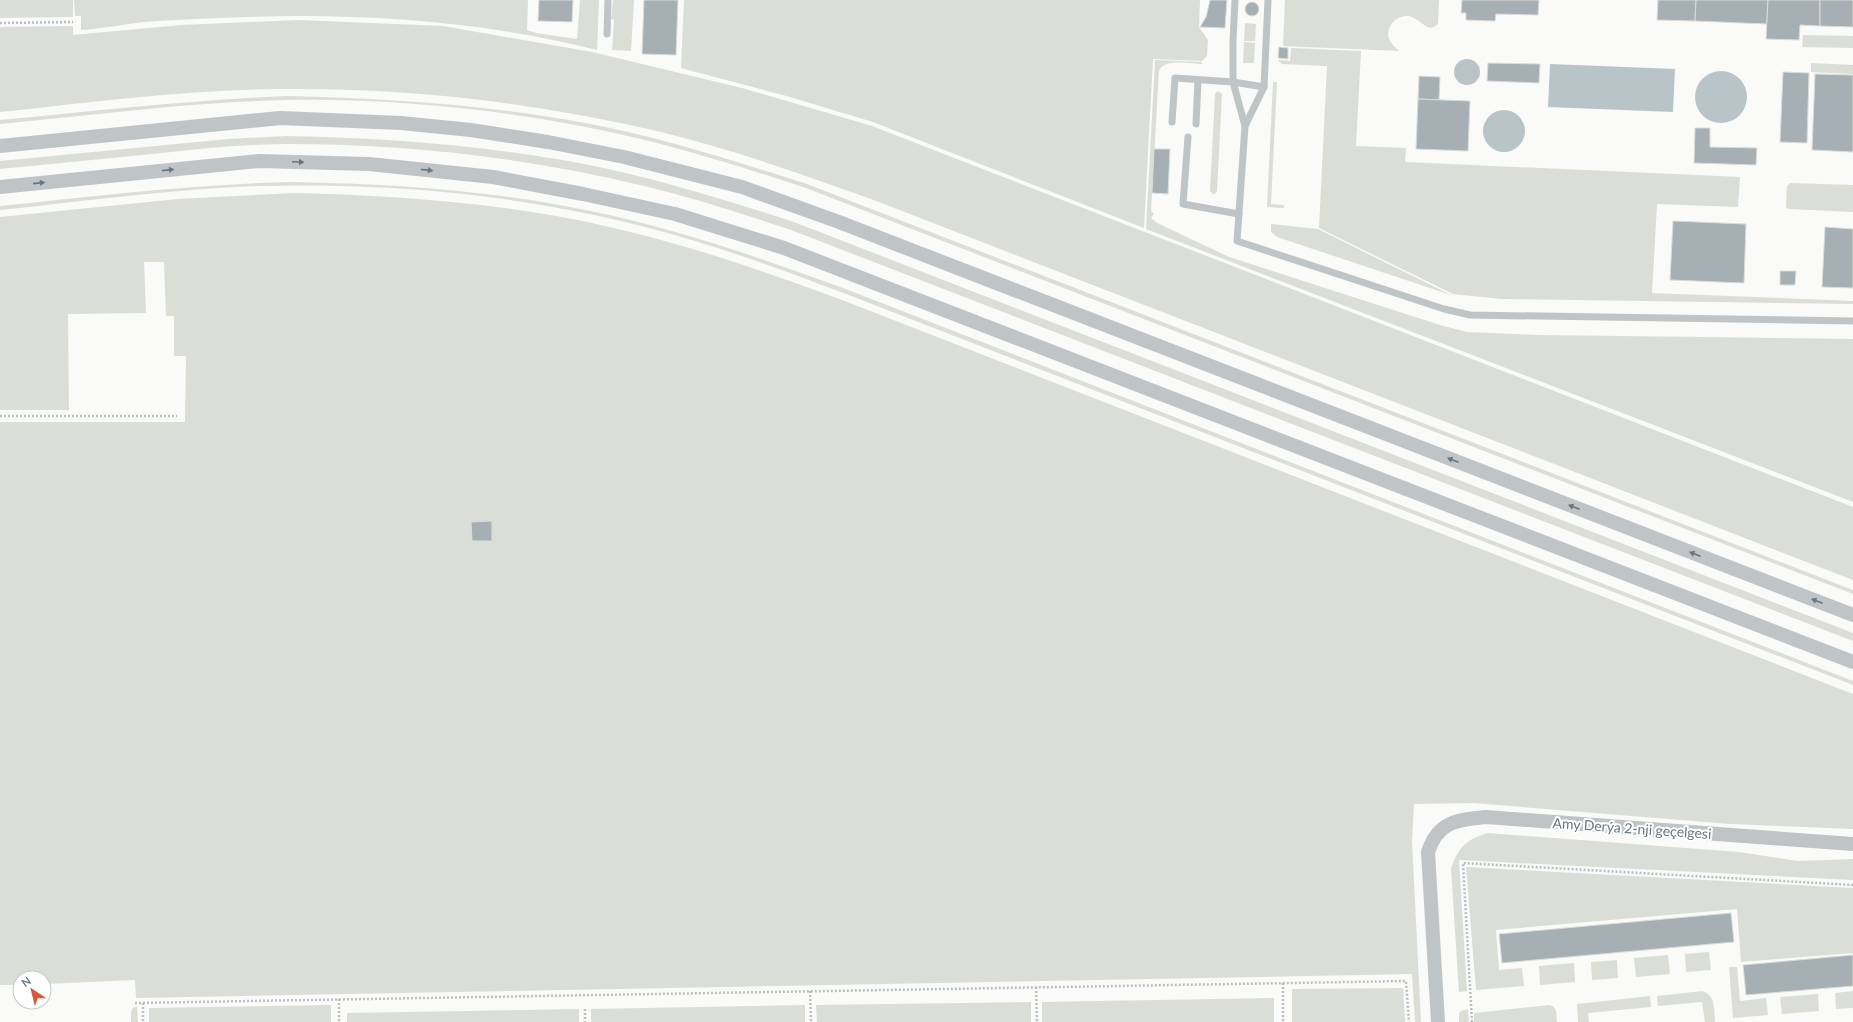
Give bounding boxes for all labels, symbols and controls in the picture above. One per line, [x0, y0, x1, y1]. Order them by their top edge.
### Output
one-way arrow [292, 159, 305, 165]
one-way arrow [162, 167, 174, 173]
one-way arrow [421, 167, 433, 173]
one-way arrow [33, 180, 45, 187]
one-way arrow [1446, 456, 1458, 462]
one-way arrow [1568, 503, 1580, 509]
one-way arrow [1689, 550, 1701, 556]
one-way arrow [1810, 597, 1822, 603]
street label: Amy Derýa 2-nji geçelgesi [1552, 814, 1712, 842]
north arrow [12, 970, 52, 1010]
text: N [19, 974, 33, 989]

